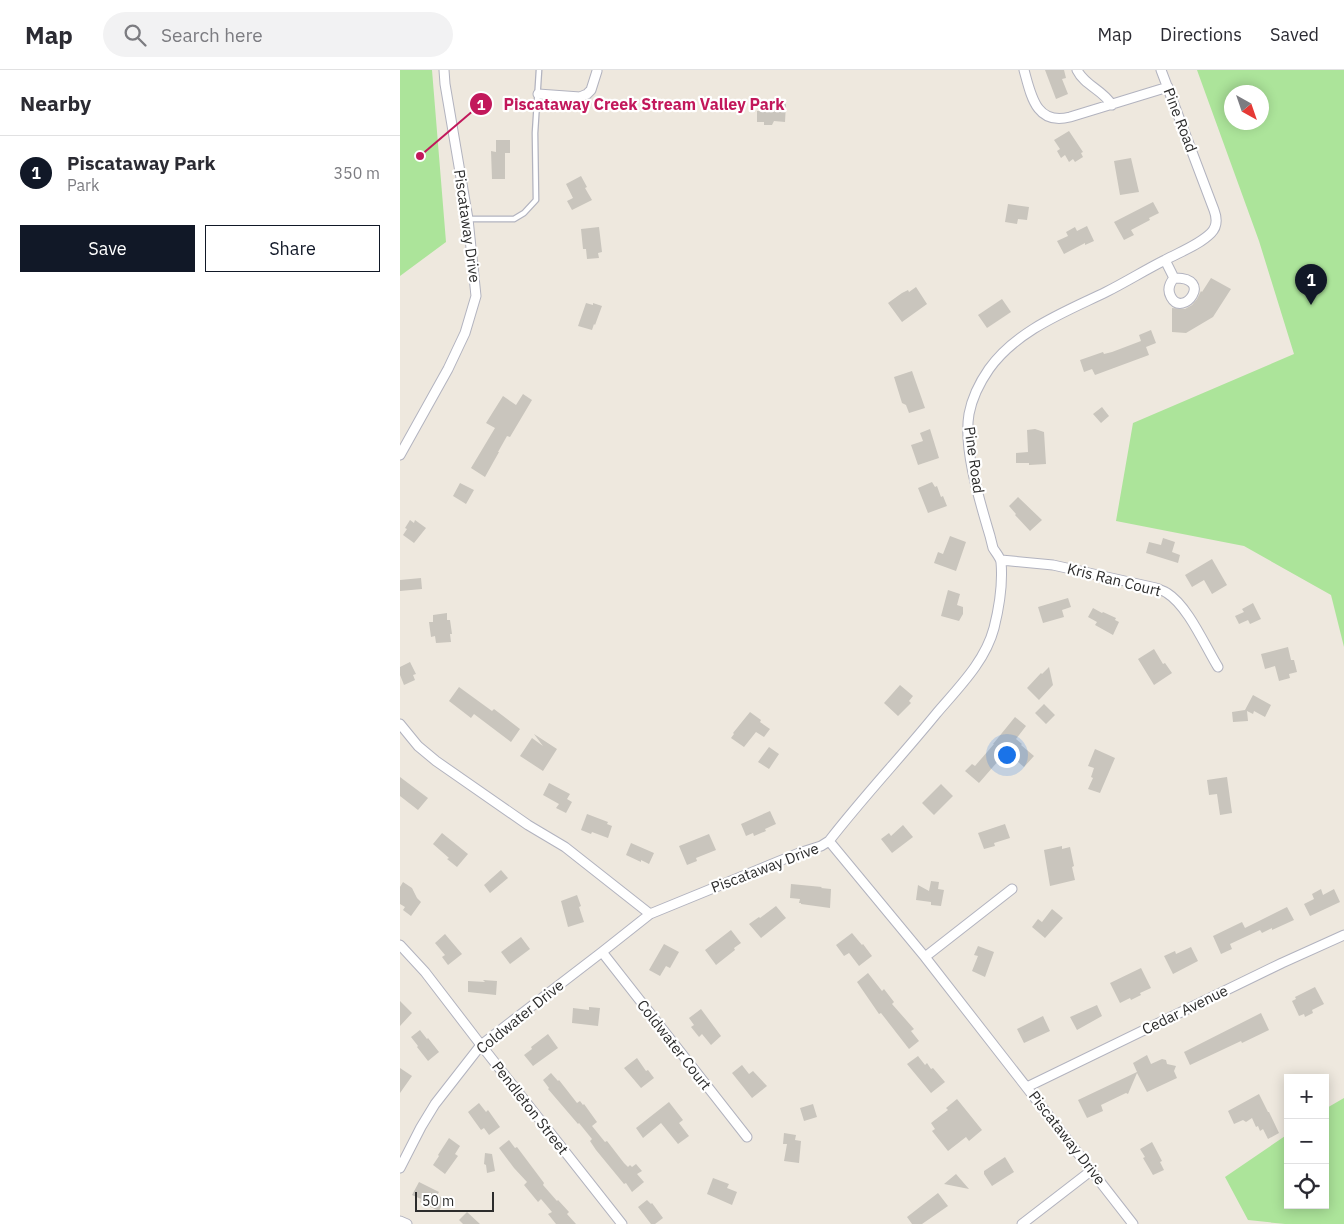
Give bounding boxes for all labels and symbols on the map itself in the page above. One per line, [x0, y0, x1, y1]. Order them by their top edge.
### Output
street label: Pine Road [1159, 85, 1201, 155]
north arrow [1224, 85, 1269, 130]
callout: Piscataway Creek Stream Valley Park [469, 89, 795, 120]
text: Piscataway Creek Stream Valley Park [503, 94, 785, 114]
text: 1 [476, 95, 486, 114]
street label: Piscataway Drive [450, 168, 485, 284]
pin: 1 [1295, 264, 1327, 305]
street label: Pine Road [960, 425, 989, 495]
street label: Kris Ran Court [1065, 559, 1163, 600]
your location [994, 742, 1020, 768]
street label: Piscataway Drive [708, 838, 821, 897]
street label: Coldwater Drive [472, 975, 567, 1058]
street label: Cedar Avenue [1139, 981, 1231, 1039]
street label: Coldwater Court [633, 996, 716, 1094]
street label: Pendleton Street [488, 1057, 573, 1158]
street label: Piscataway Drive [1025, 1087, 1110, 1188]
scale bar [415, 1189, 494, 1212]

